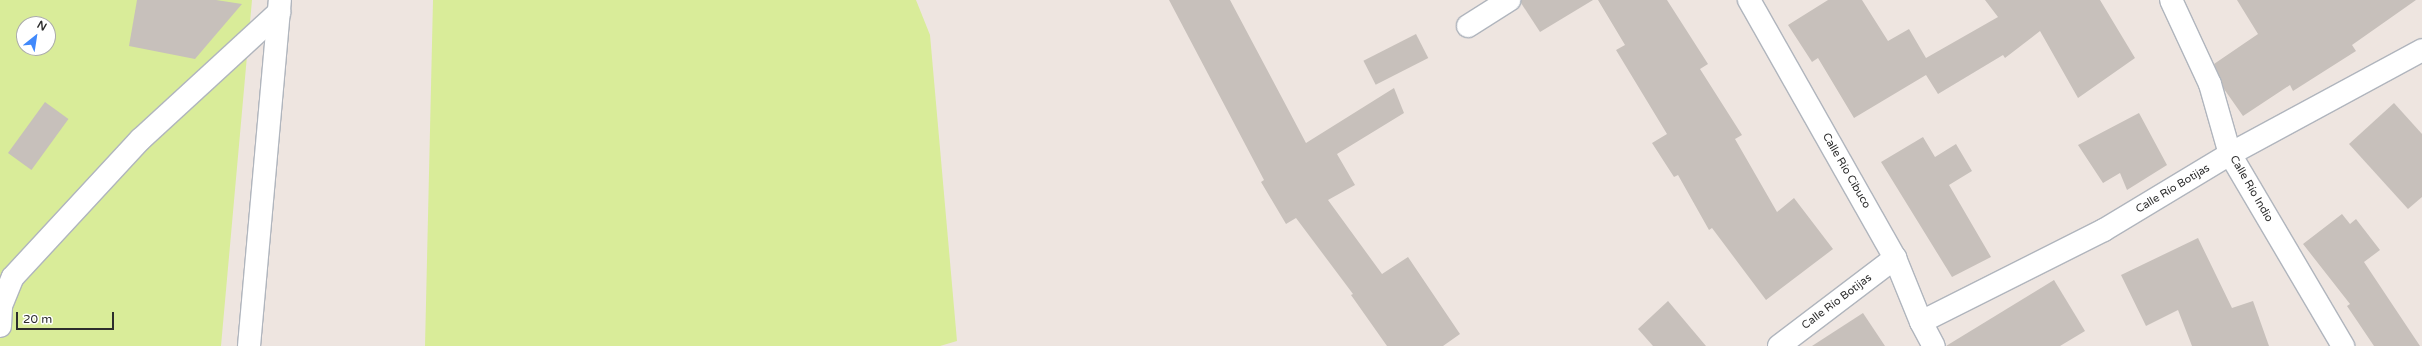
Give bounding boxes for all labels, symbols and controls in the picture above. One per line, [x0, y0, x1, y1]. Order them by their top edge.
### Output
north arrow [16, 16, 56, 56]
text: N [35, 18, 49, 34]
street label: Calle Río Cibuco [1819, 131, 1873, 211]
street label: Calle Río Indio [2227, 153, 2275, 225]
street label: Calle Río Botijas [2134, 162, 2212, 216]
street label: Calle Río Botijas [1800, 271, 1874, 333]
scale bar [18, 304, 116, 330]
text: 20 m [23, 312, 52, 326]

